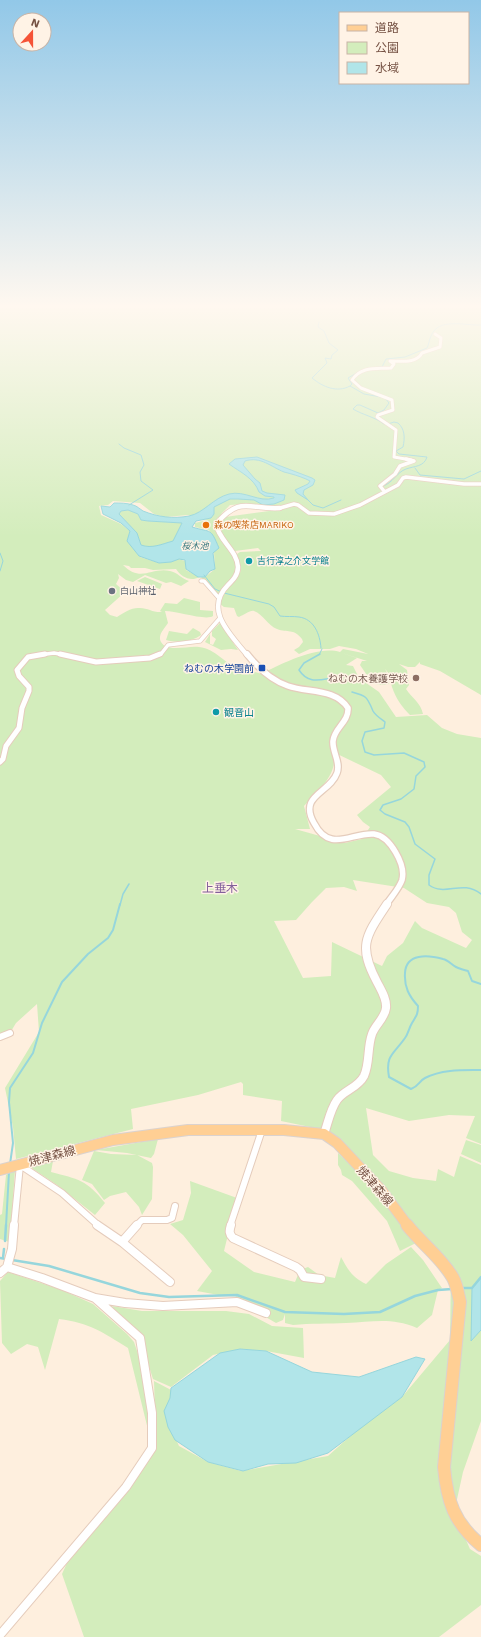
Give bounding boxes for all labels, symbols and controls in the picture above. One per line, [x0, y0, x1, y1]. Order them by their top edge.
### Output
north arrow [12, 12, 52, 52]
legend [339, 12, 469, 84]
text: N [29, 16, 42, 31]
text: 道路 [375, 21, 399, 35]
text: 公園 [375, 41, 399, 55]
text: 水域 [375, 61, 399, 75]
marker: 森の喫茶店MARIKO [201, 520, 211, 530]
place label: 森の喫茶店MARIKO [214, 520, 294, 530]
water label: 桜木池 [181, 541, 209, 551]
marker: 吉行淳之介文学館 [244, 556, 254, 566]
place label: 吉行淳之介文学館 [257, 556, 329, 566]
marker: 白山神社 [107, 586, 117, 596]
place label: 白山神社 [120, 586, 156, 596]
place label: ねむの木学園前 [184, 663, 254, 674]
marker: ねむの木学園前 [257, 663, 267, 673]
place label: ねむの木養護学校 [328, 673, 408, 684]
marker: ねむの木養護学校 [411, 673, 421, 683]
marker: 観音山 [211, 707, 221, 717]
place label: 観音山 [224, 707, 254, 718]
district label: 上垂木 [202, 881, 238, 895]
street label: 焼津森線 [27, 1143, 77, 1169]
street label: 焼津森線 [354, 1163, 396, 1209]

